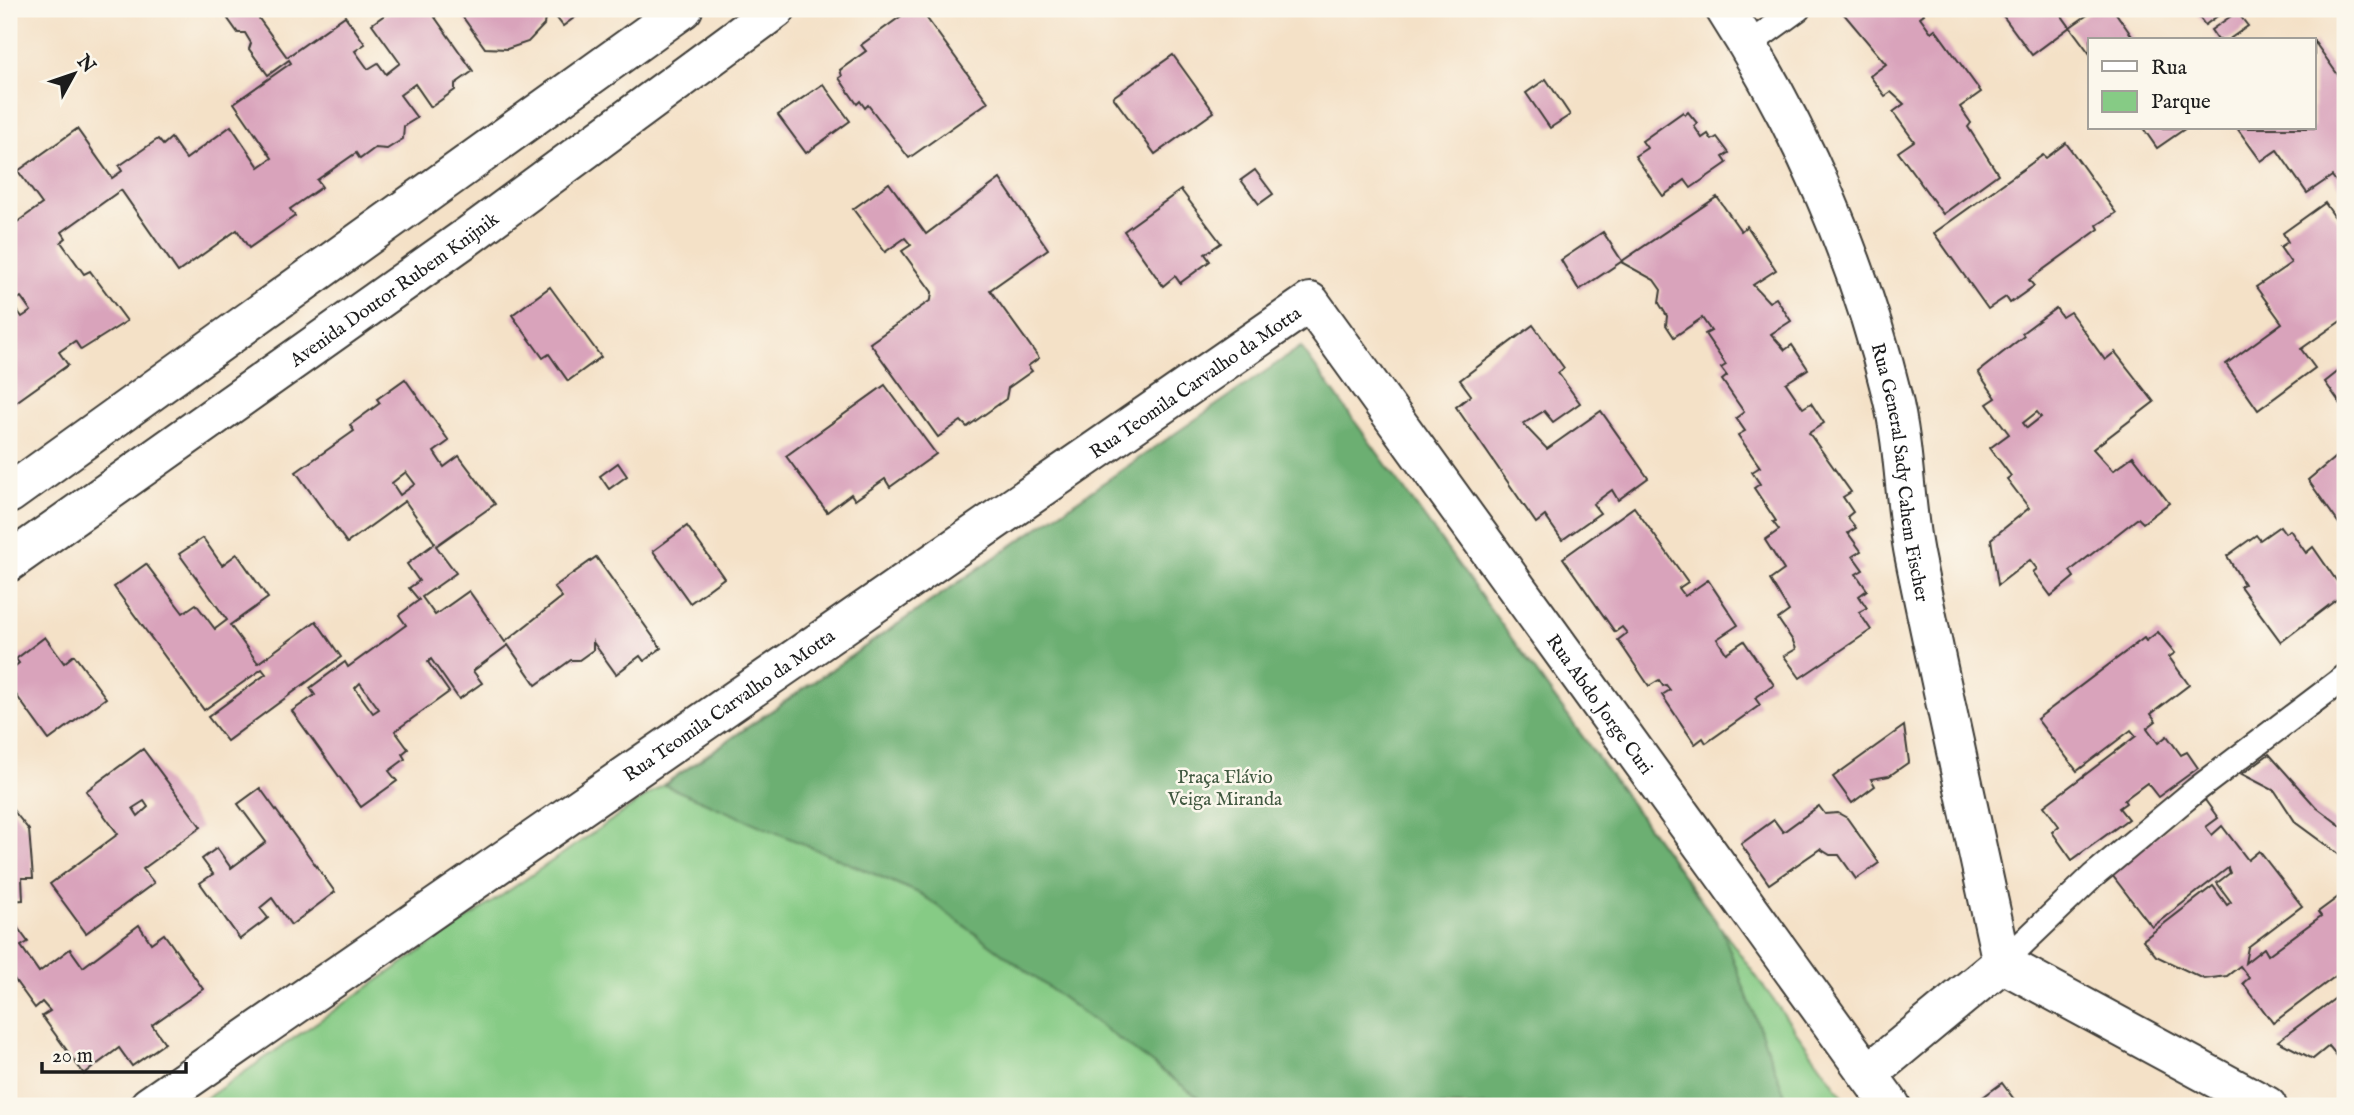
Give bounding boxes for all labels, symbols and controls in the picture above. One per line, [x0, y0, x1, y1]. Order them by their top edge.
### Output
north arrow [38, 38, 108, 108]
legend [2088, 38, 2316, 130]
text: N [70, 50, 100, 79]
text: Rua [2151, 55, 2188, 82]
text: Parque [2151, 89, 2211, 116]
street label: Avenida Doutor Rubem Knijnik [285, 207, 505, 373]
street label: Rua Teomila Carvalho da Motta [1085, 301, 1307, 465]
street label: Rua General Sady Cahem Fischer [1864, 340, 1934, 604]
street label: Rua Teomila Carvalho da Motta [619, 624, 841, 788]
street label: Rua Abdo Jorge Curi [1540, 630, 1658, 780]
park label: Praça Flávio Veiga Miranda [1167, 766, 1283, 812]
scale bar [42, 1031, 186, 1075]
text: 20 m [52, 1043, 93, 1070]

